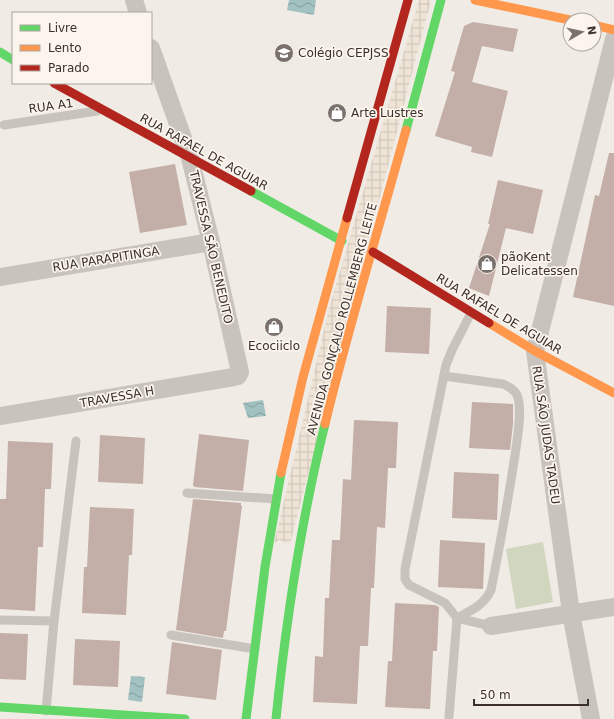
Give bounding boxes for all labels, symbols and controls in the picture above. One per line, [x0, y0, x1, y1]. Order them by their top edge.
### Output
legend [12, 12, 152, 84]
north arrow [562, 12, 602, 52]
text: Livre [48, 21, 77, 35]
text: N [584, 25, 599, 36]
text: Lento [48, 41, 82, 55]
school or university icon: Colégio CEPJSS [273, 42, 295, 64]
place label: Colégio CEPJSS [298, 46, 389, 60]
text: Parado [48, 61, 89, 75]
street label: RUA A1 [28, 96, 74, 116]
shop icon: Arte Lustres [326, 102, 348, 124]
place label: Arte Lustres [351, 106, 423, 120]
street label: RUA RAFAEL DE AGUIAR [138, 111, 270, 193]
street label: TRAVESSA SÃO BENEDITO [186, 168, 236, 325]
street label: AVENIDA GONÇALO ROLLEMBERG LEITE [304, 201, 380, 437]
street label: RUA PARAPITINGA [52, 244, 161, 274]
place label: pãoKent Delicatessen [501, 250, 578, 278]
shop icon: pãoKent Delicatessen [476, 253, 498, 275]
street label: RUA RAFAEL DE AGUIAR [434, 271, 564, 357]
shop icon: Ecociiclo [263, 316, 285, 338]
place label: Ecociiclo [248, 339, 300, 353]
street label: RUA SÃO JUDAS TADEU [529, 365, 564, 505]
street label: TRAVESSA H [78, 384, 155, 411]
scale bar [474, 681, 588, 707]
text: 50 m [480, 688, 511, 702]

